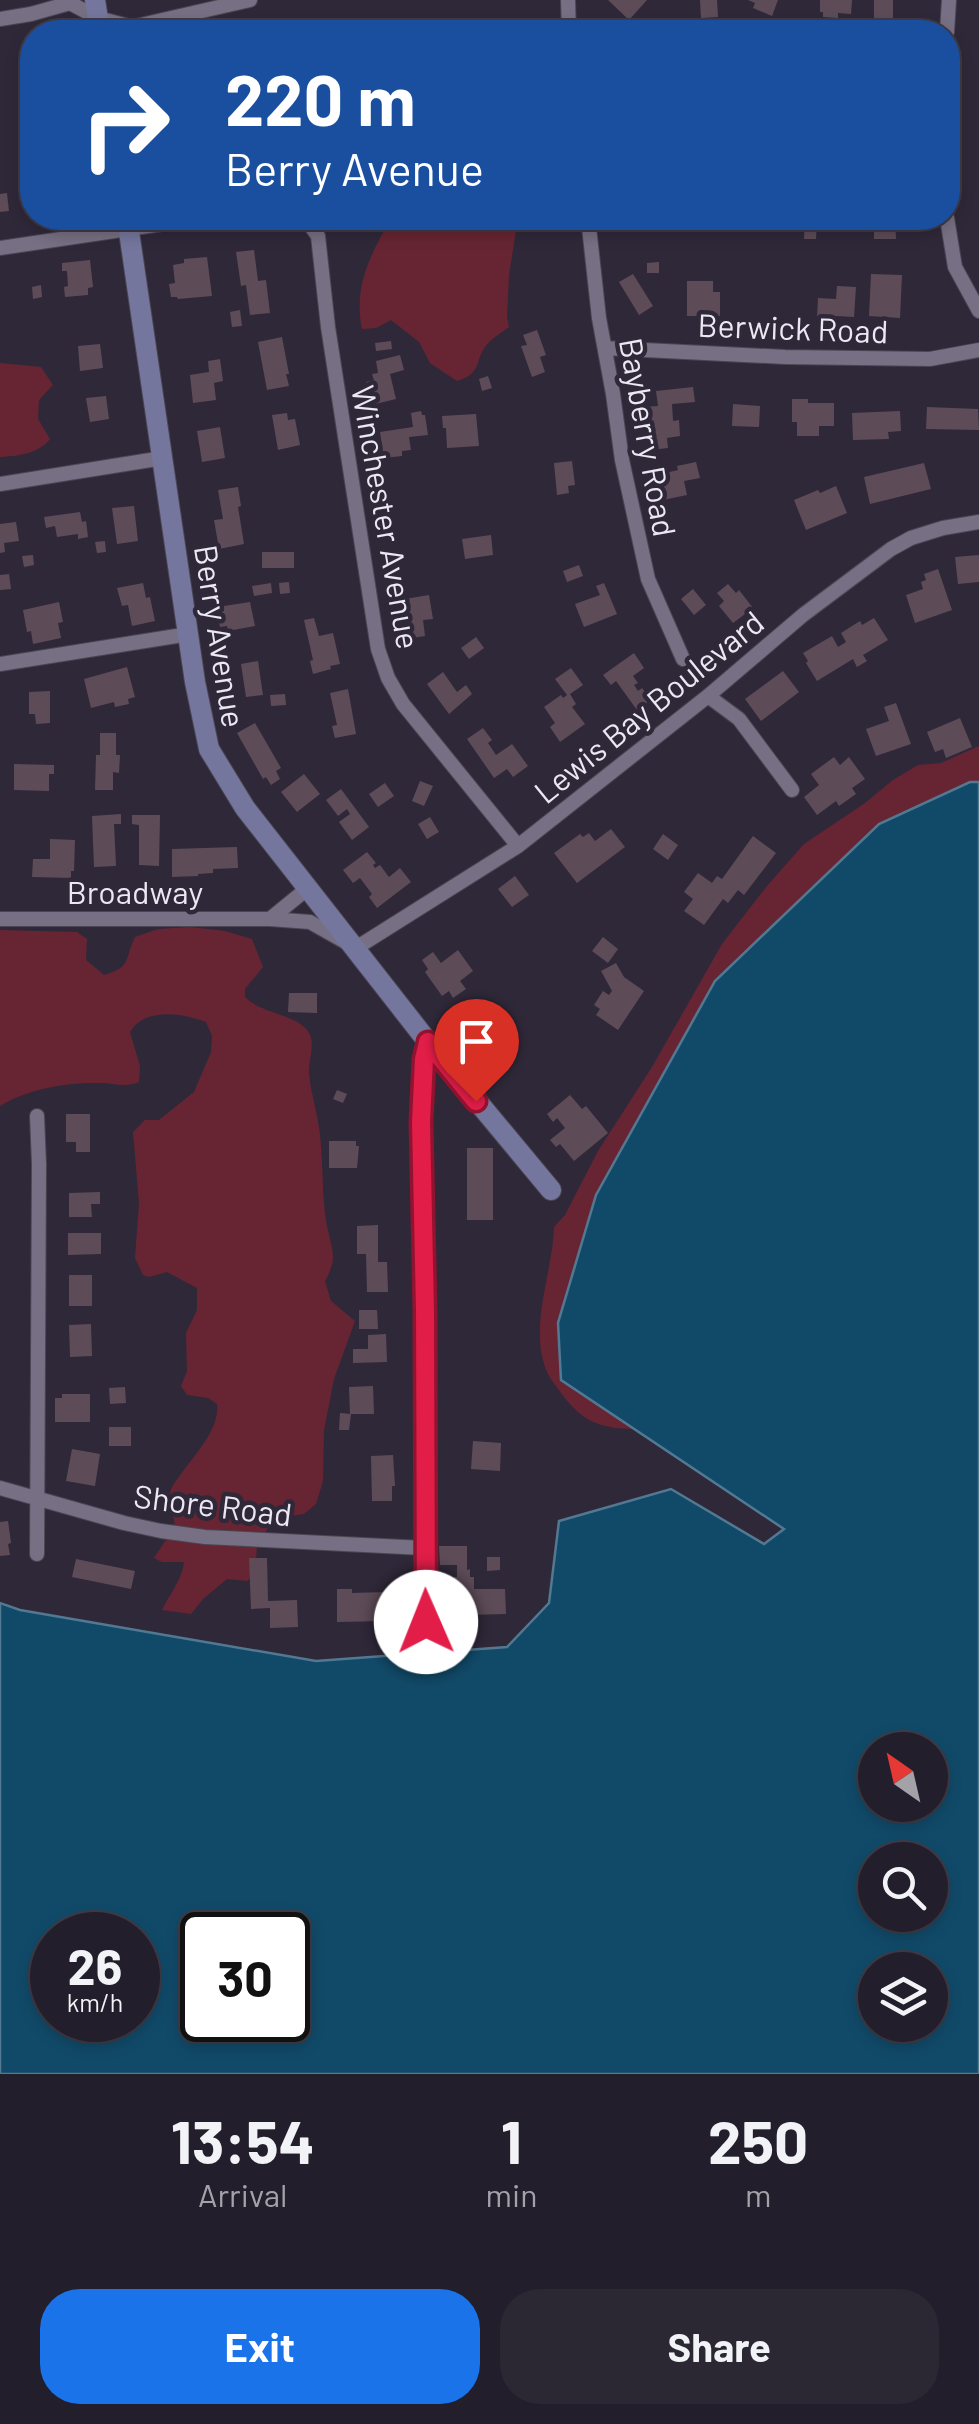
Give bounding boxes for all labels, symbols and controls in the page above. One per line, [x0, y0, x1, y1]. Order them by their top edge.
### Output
text: 220 m [225, 56, 416, 140]
icon: right [60, 60, 190, 190]
text: Berry Avenue [225, 141, 484, 195]
street label: Berwick Road [697, 305, 889, 349]
street label: Bayberry Road [613, 335, 685, 539]
street label: Winchester Avenue [345, 382, 429, 652]
street label: Berry Avenue [188, 542, 254, 730]
street label: Lewis Bay Boulevard [526, 602, 770, 810]
street label: Broadway [67, 872, 203, 910]
pin [434, 999, 519, 1102]
icon: arrive [449, 1014, 504, 1069]
street label: Shore Road [132, 1475, 294, 1533]
position arrow [374, 1570, 478, 1674]
north arrow [858, 1732, 948, 1822]
map controls [858, 1732, 948, 2042]
button: search [858, 1842, 948, 1932]
speed limit sign: 30 [180, 1912, 310, 2042]
text: 26 [68, 1935, 122, 1995]
button: layers [858, 1952, 948, 2042]
text: km/h [67, 1987, 123, 2017]
text: 13:54 [171, 2104, 315, 2176]
text: 1 [501, 2104, 522, 2176]
text: 250 [708, 2104, 808, 2176]
text: Arrival [198, 2175, 287, 2213]
text: min [486, 2175, 537, 2213]
text: m [745, 2175, 771, 2213]
button: Exit [40, 2289, 480, 2404]
button: Share [500, 2289, 939, 2404]

